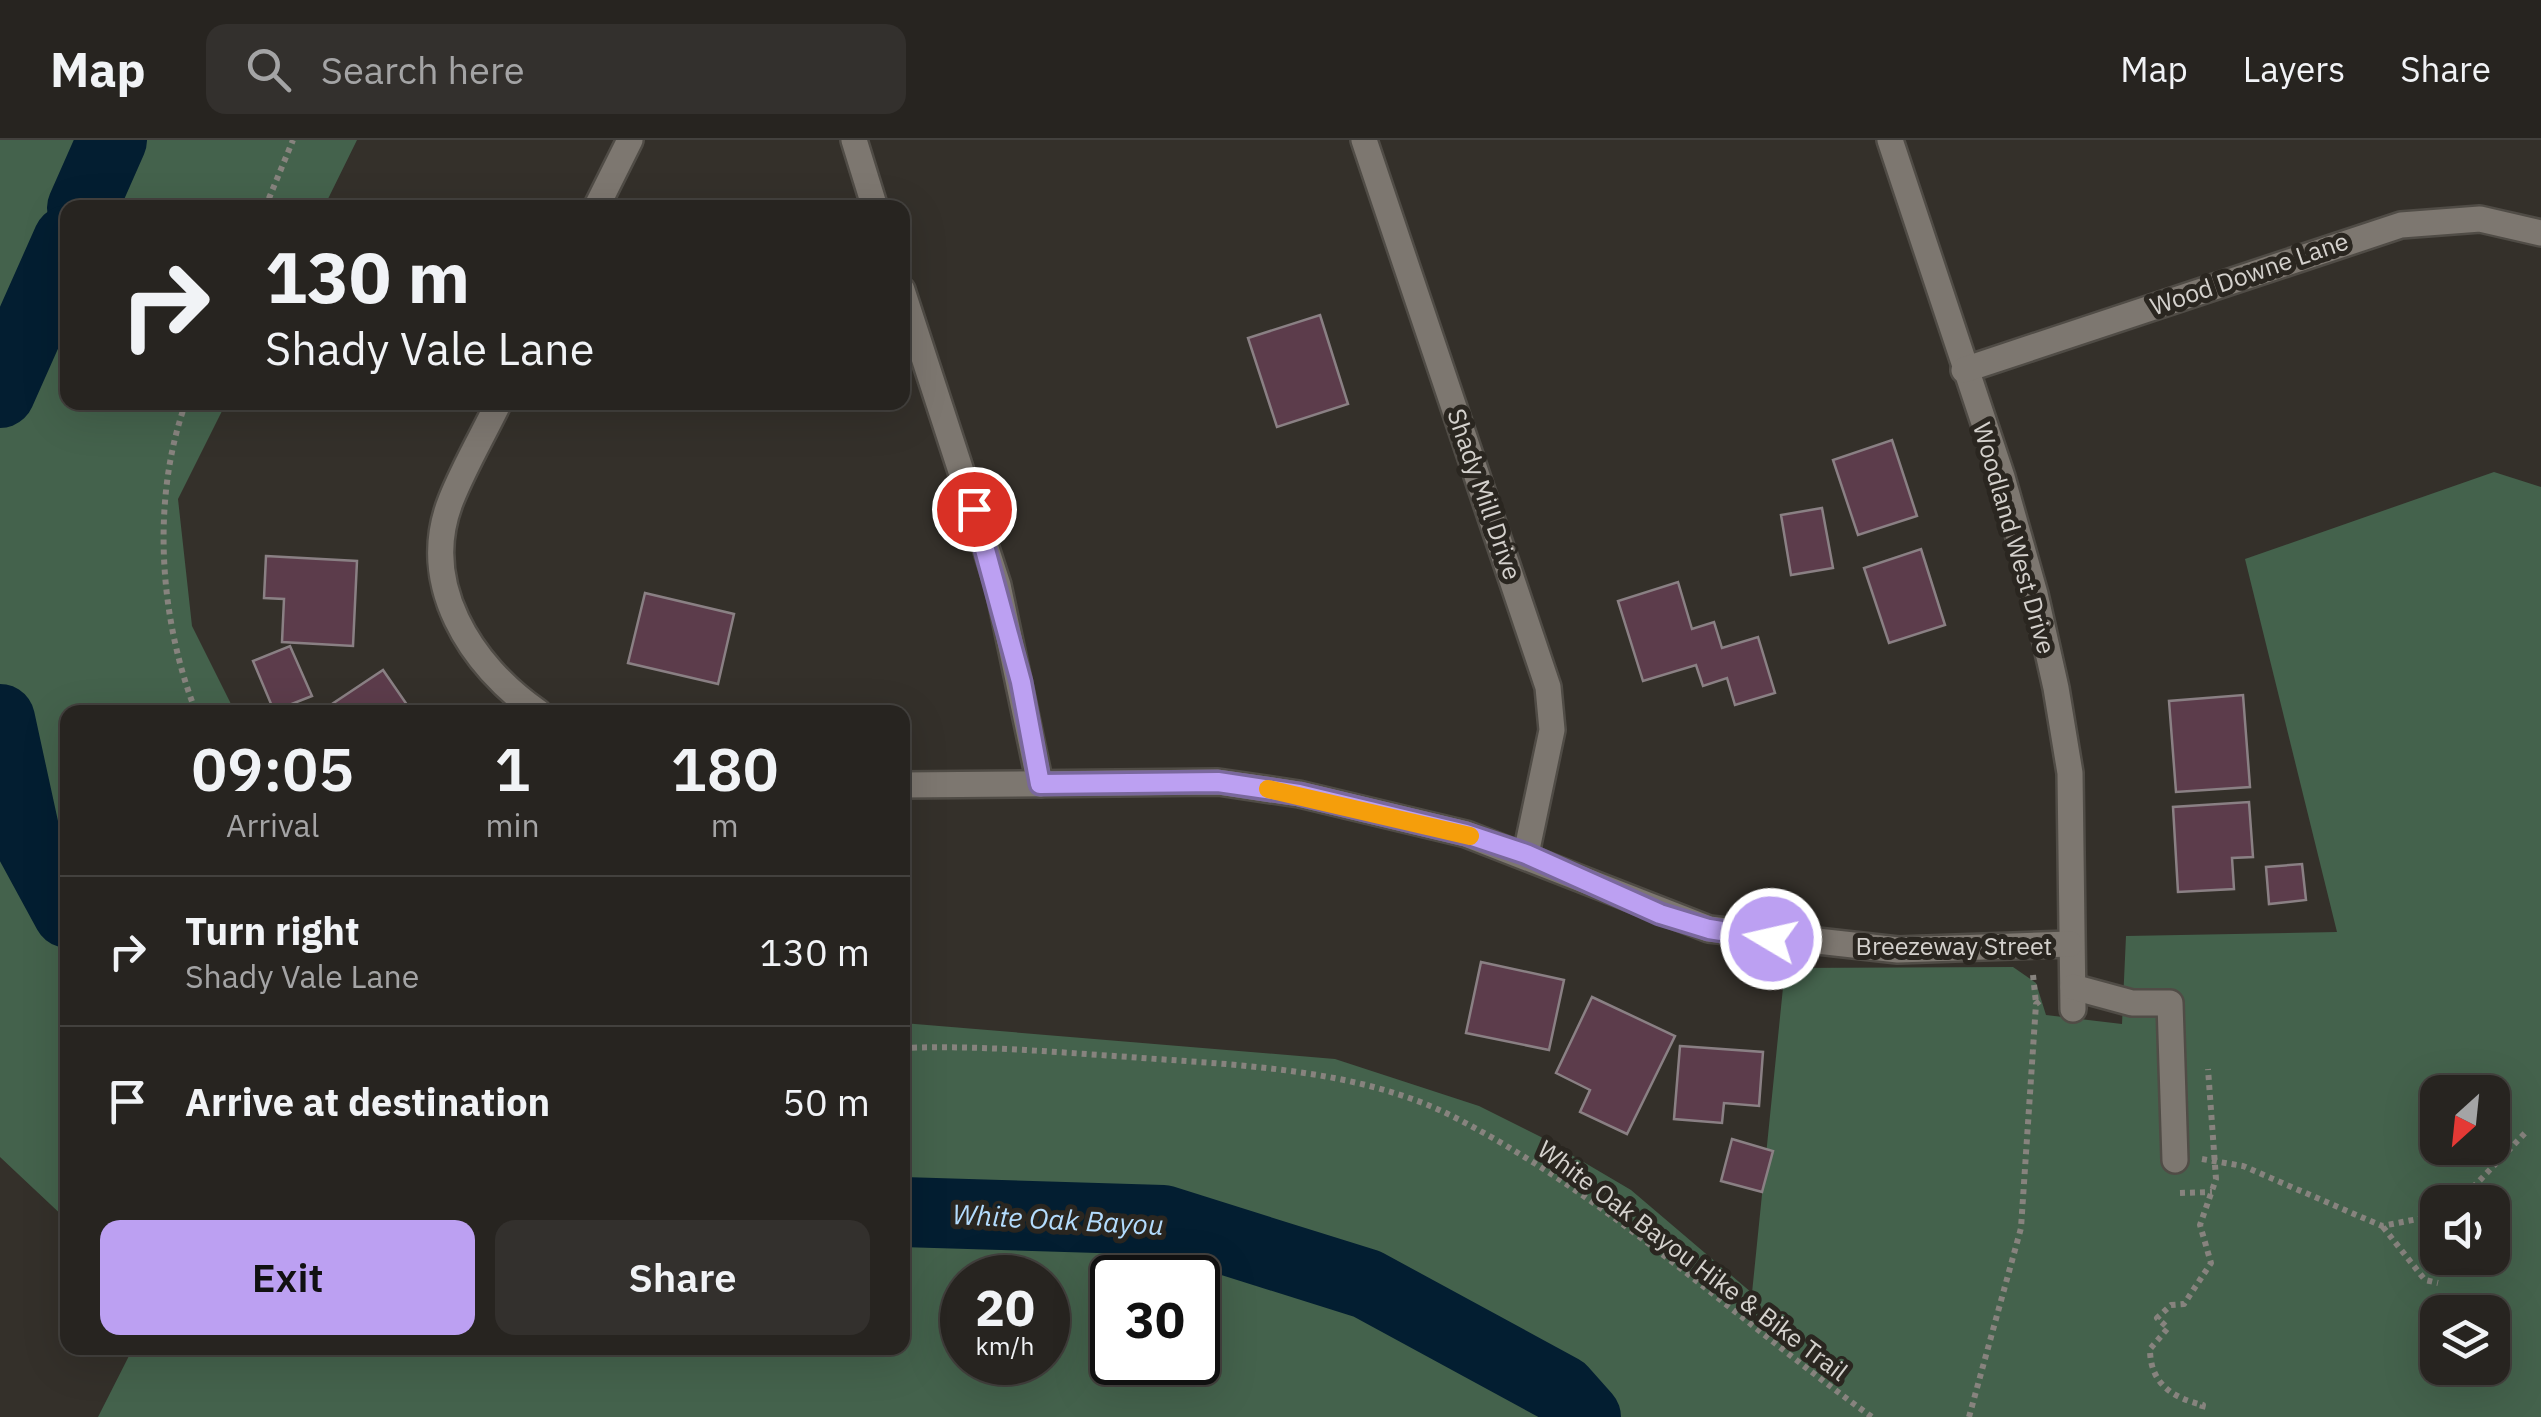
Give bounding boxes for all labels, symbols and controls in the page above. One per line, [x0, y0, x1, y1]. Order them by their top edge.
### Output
search box [206, 24, 906, 114]
text: Map [50, 38, 146, 100]
icon: search [241, 42, 296, 97]
text: Search here [321, 45, 525, 94]
text: Map [2120, 46, 2188, 92]
text: Layers [2243, 46, 2345, 92]
text: Share [2400, 46, 2491, 92]
street label: Wood Downe Lane [2145, 224, 2353, 322]
text: 130 m [265, 231, 470, 322]
icon: right [100, 240, 230, 370]
text: Shady Vale Lane [265, 319, 594, 377]
street label: Shady Mill Drive [1440, 404, 1530, 584]
street label: Woodland West Drive [1966, 418, 2064, 658]
pin [932, 467, 1017, 552]
icon: arrive [947, 482, 1002, 537]
text: 09:05 [191, 729, 354, 808]
text: 1 [495, 729, 531, 808]
text: 180 [671, 729, 779, 808]
text: Arrival [226, 804, 319, 846]
text: min [485, 804, 540, 846]
text: m [711, 804, 739, 846]
position arrow [1719, 887, 1823, 991]
text: Turn right [185, 906, 360, 955]
icon: right [100, 924, 155, 979]
text: 130 m [759, 927, 870, 976]
street label: Breezeway Street [1856, 929, 2052, 962]
text: Shady Vale Lane [185, 955, 419, 997]
icon: arrive [100, 1074, 155, 1129]
north arrow [2420, 1075, 2510, 1165]
map controls [2420, 1075, 2510, 1385]
text: Arrive at destination [185, 1077, 550, 1126]
text: 50 m [782, 1077, 870, 1126]
street label: White Oak Bayou Hike & Bike Trail [1531, 1132, 1855, 1388]
button: sound [2420, 1185, 2510, 1275]
water label: White Oak Bayou [951, 1195, 1165, 1243]
button: Exit [100, 1220, 475, 1335]
button: Share [495, 1220, 870, 1335]
speed limit sign: 30 [1090, 1255, 1220, 1385]
text: 20 [975, 1275, 1035, 1340]
button: layers [2420, 1295, 2510, 1385]
text: km/h [976, 1329, 1034, 1362]

